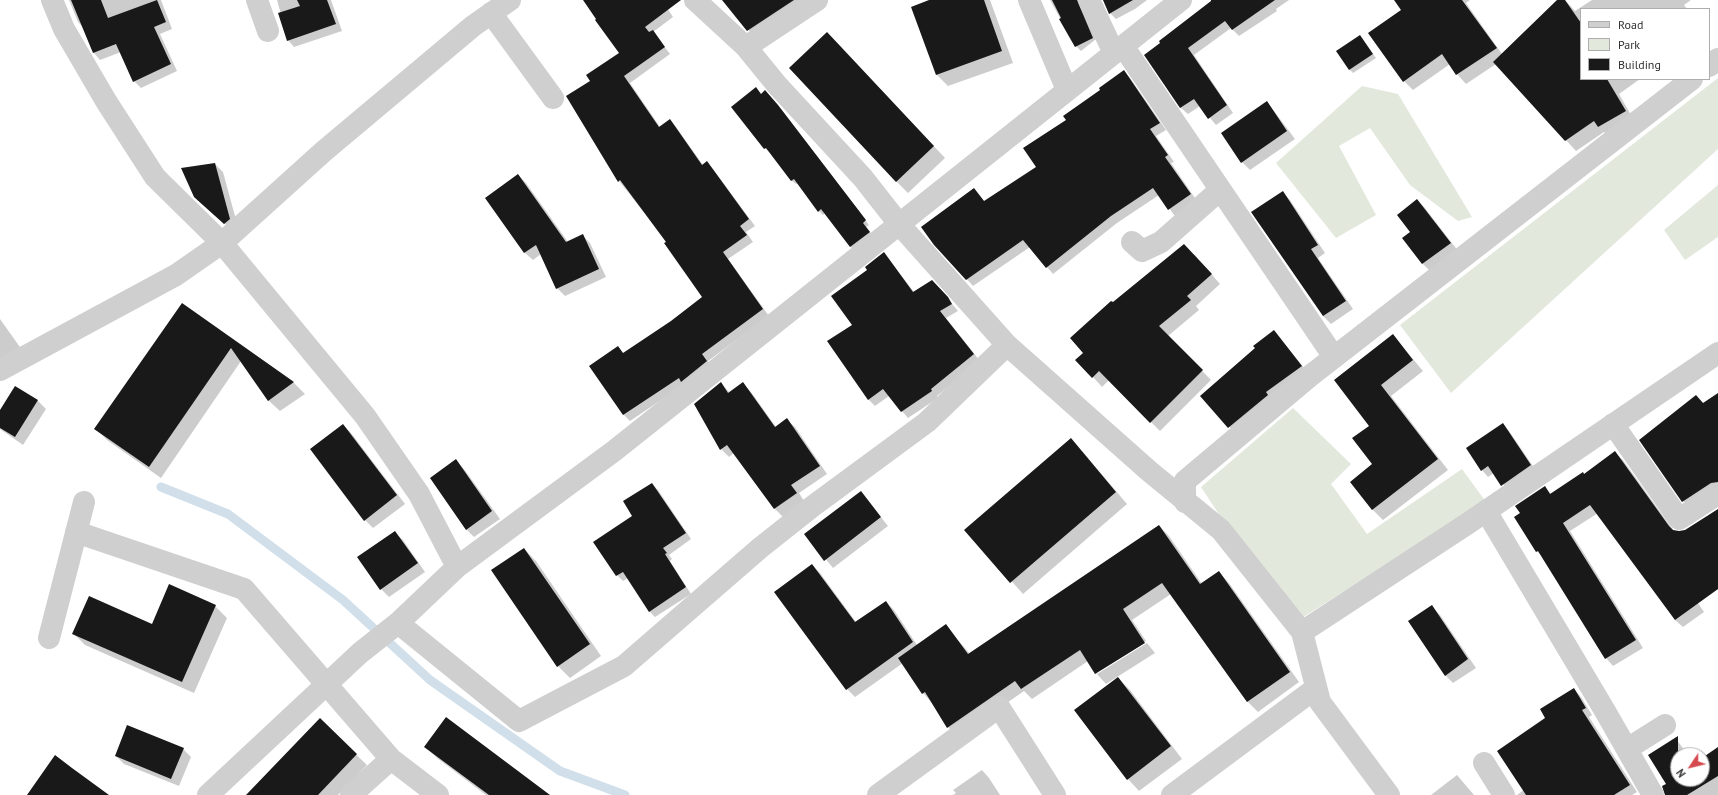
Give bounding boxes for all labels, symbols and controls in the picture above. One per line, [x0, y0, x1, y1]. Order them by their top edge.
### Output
legend [1580, 8, 1710, 80]
text: Road [1618, 17, 1643, 32]
text: Park [1618, 37, 1640, 52]
text: Building [1618, 57, 1661, 72]
north arrow [1670, 747, 1710, 787]
text: N [1673, 766, 1689, 780]

